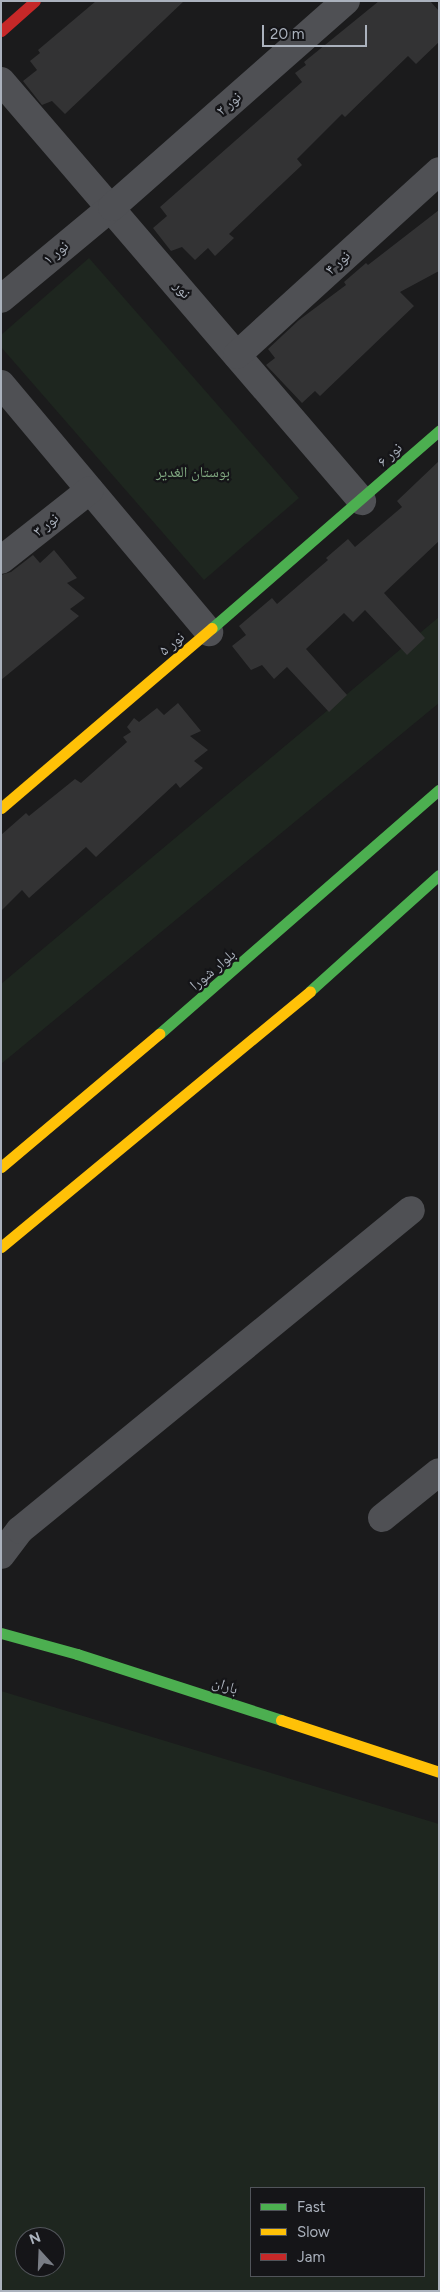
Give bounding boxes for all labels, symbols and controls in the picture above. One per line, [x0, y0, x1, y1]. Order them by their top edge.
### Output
scale bar [265, 15, 370, 47]
text: 20 m [270, 25, 304, 43]
street label: نور ۲ [213, 88, 245, 120]
street label: نور ۱ [40, 237, 72, 269]
street label: نور ۴ [322, 247, 354, 279]
street label: نور [170, 278, 194, 302]
street label: نور ۶ [374, 439, 406, 471]
park label: بوستان الغدیر [156, 464, 230, 482]
street label: نور ۳ [30, 509, 62, 541]
street label: نور ۵ [156, 628, 188, 660]
street label: بلوار شورا [186, 946, 240, 994]
street label: باران [210, 1673, 240, 1699]
legend [250, 2187, 425, 2277]
text: Fast [297, 2198, 325, 2216]
text: Slow [297, 2223, 330, 2241]
north arrow [15, 2227, 65, 2277]
text: N [27, 2229, 43, 2248]
text: Jam [297, 2248, 325, 2266]

